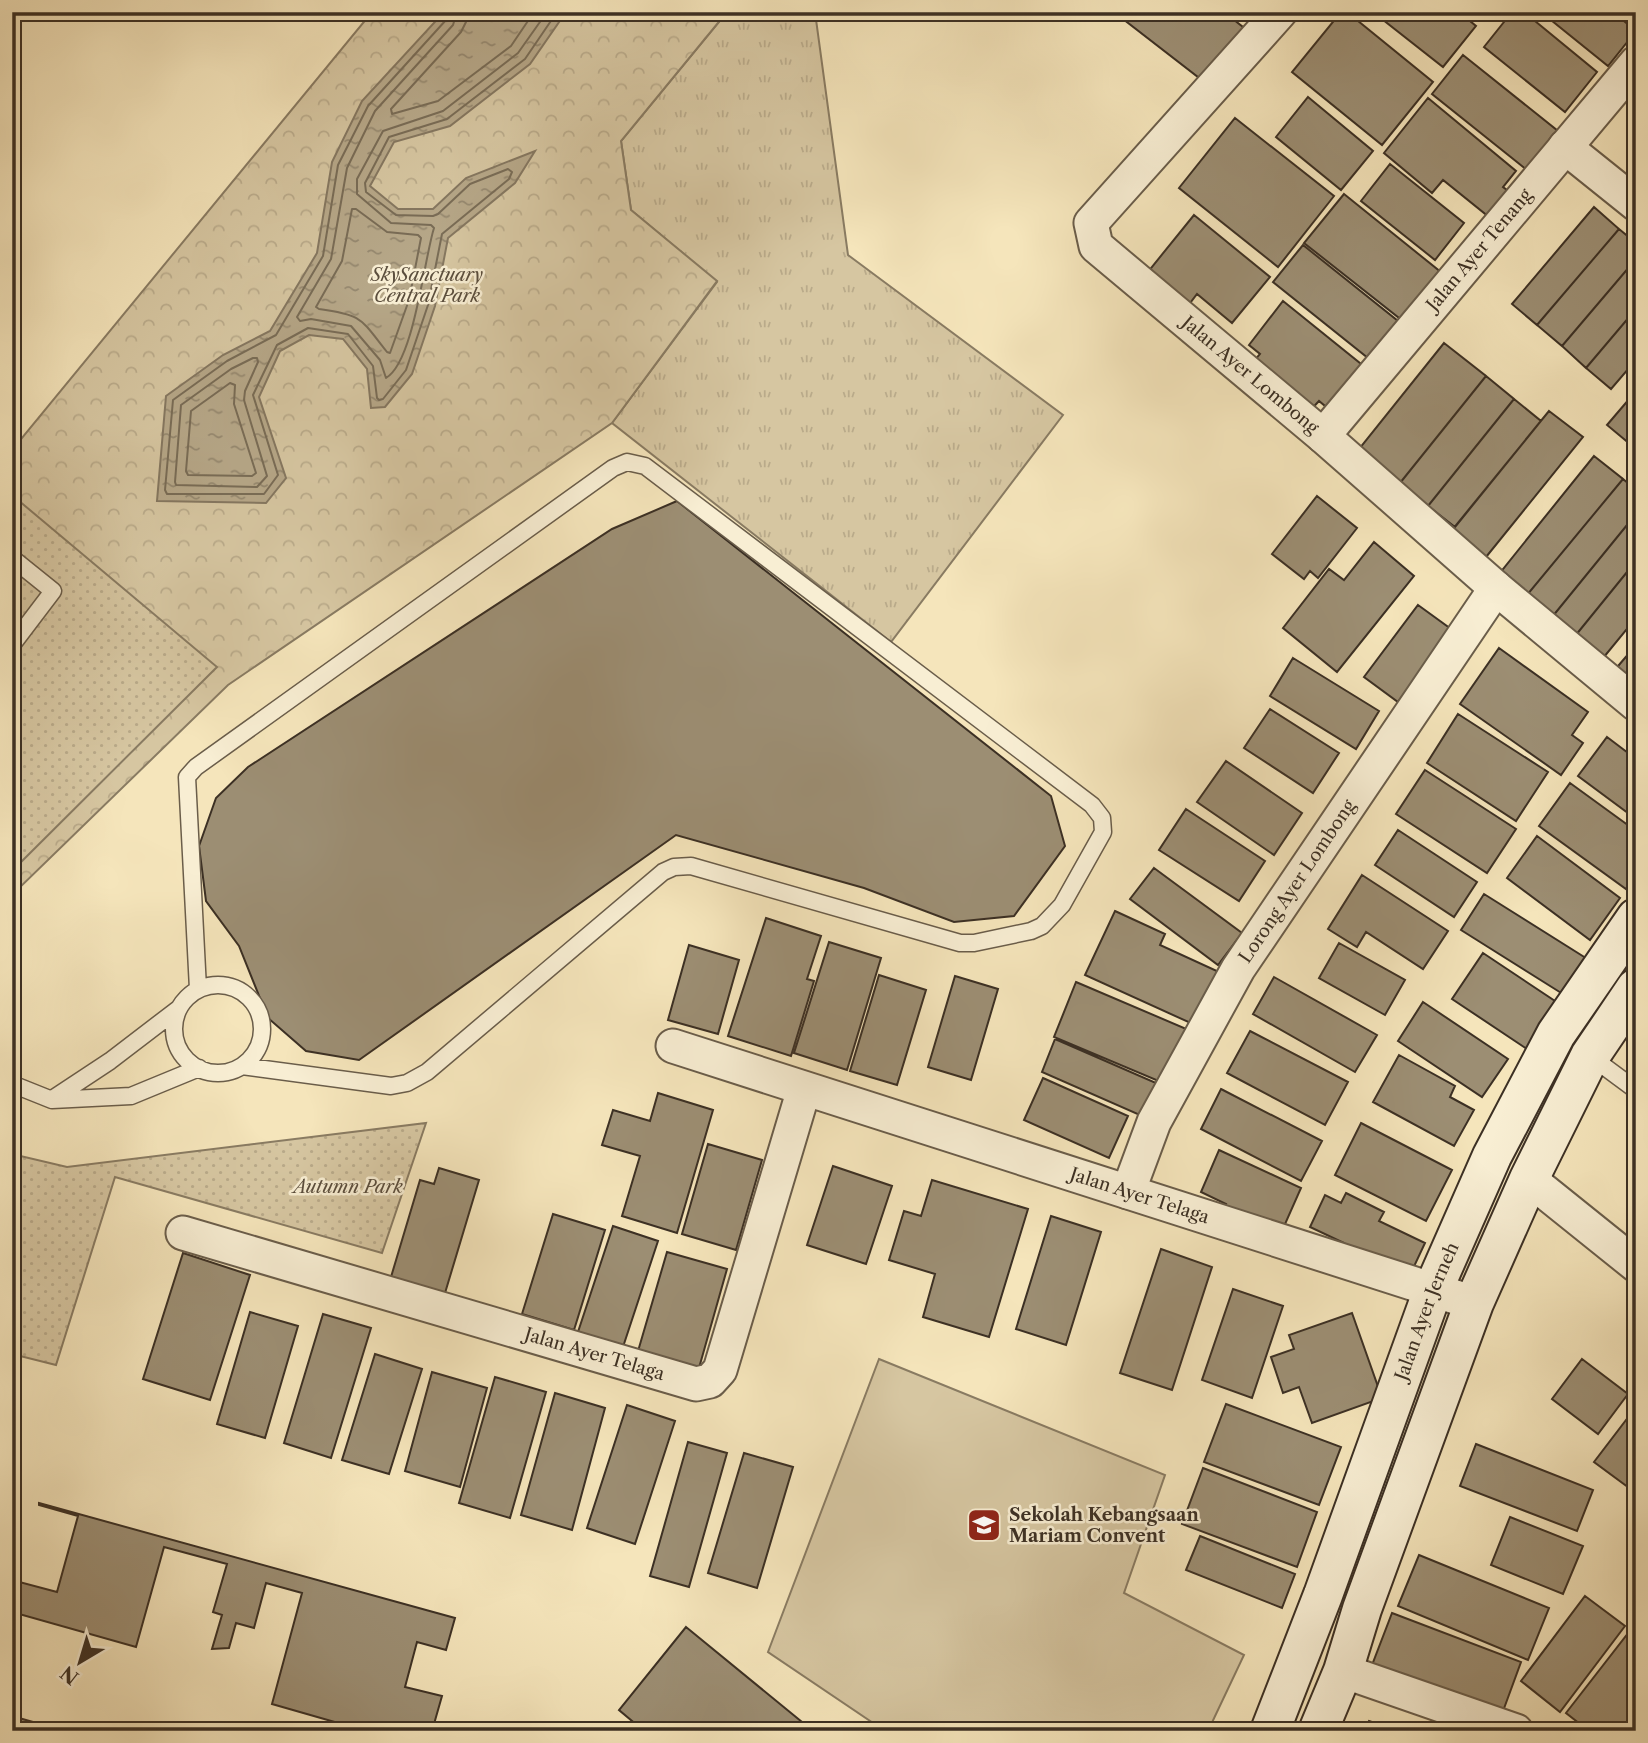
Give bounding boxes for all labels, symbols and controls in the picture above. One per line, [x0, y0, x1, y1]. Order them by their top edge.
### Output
street label: Jalan Ayer Tenang [1420, 184, 1537, 318]
park label: SkySanctuary Central Park [370, 264, 483, 307]
street label: Jalan Ayer Lombong [1175, 310, 1324, 439]
street label: Lorong Ayer Lombong [1234, 795, 1361, 967]
street label: Jalan Ayer Telaga [1064, 1162, 1212, 1228]
park label: Autumn Park [290, 1176, 403, 1198]
street label: Jalan Ayer Jerneh [1389, 1239, 1464, 1386]
street label: Jalan Ayer Telaga [519, 1322, 668, 1385]
place label: Sekolah Kebangsaan Mariam Convent [1009, 1504, 1199, 1547]
school or university icon: Sekolah Kebangsaan Mariam Convent [965, 1506, 1003, 1544]
north arrow [46, 1628, 116, 1698]
text: N [56, 1661, 83, 1689]

